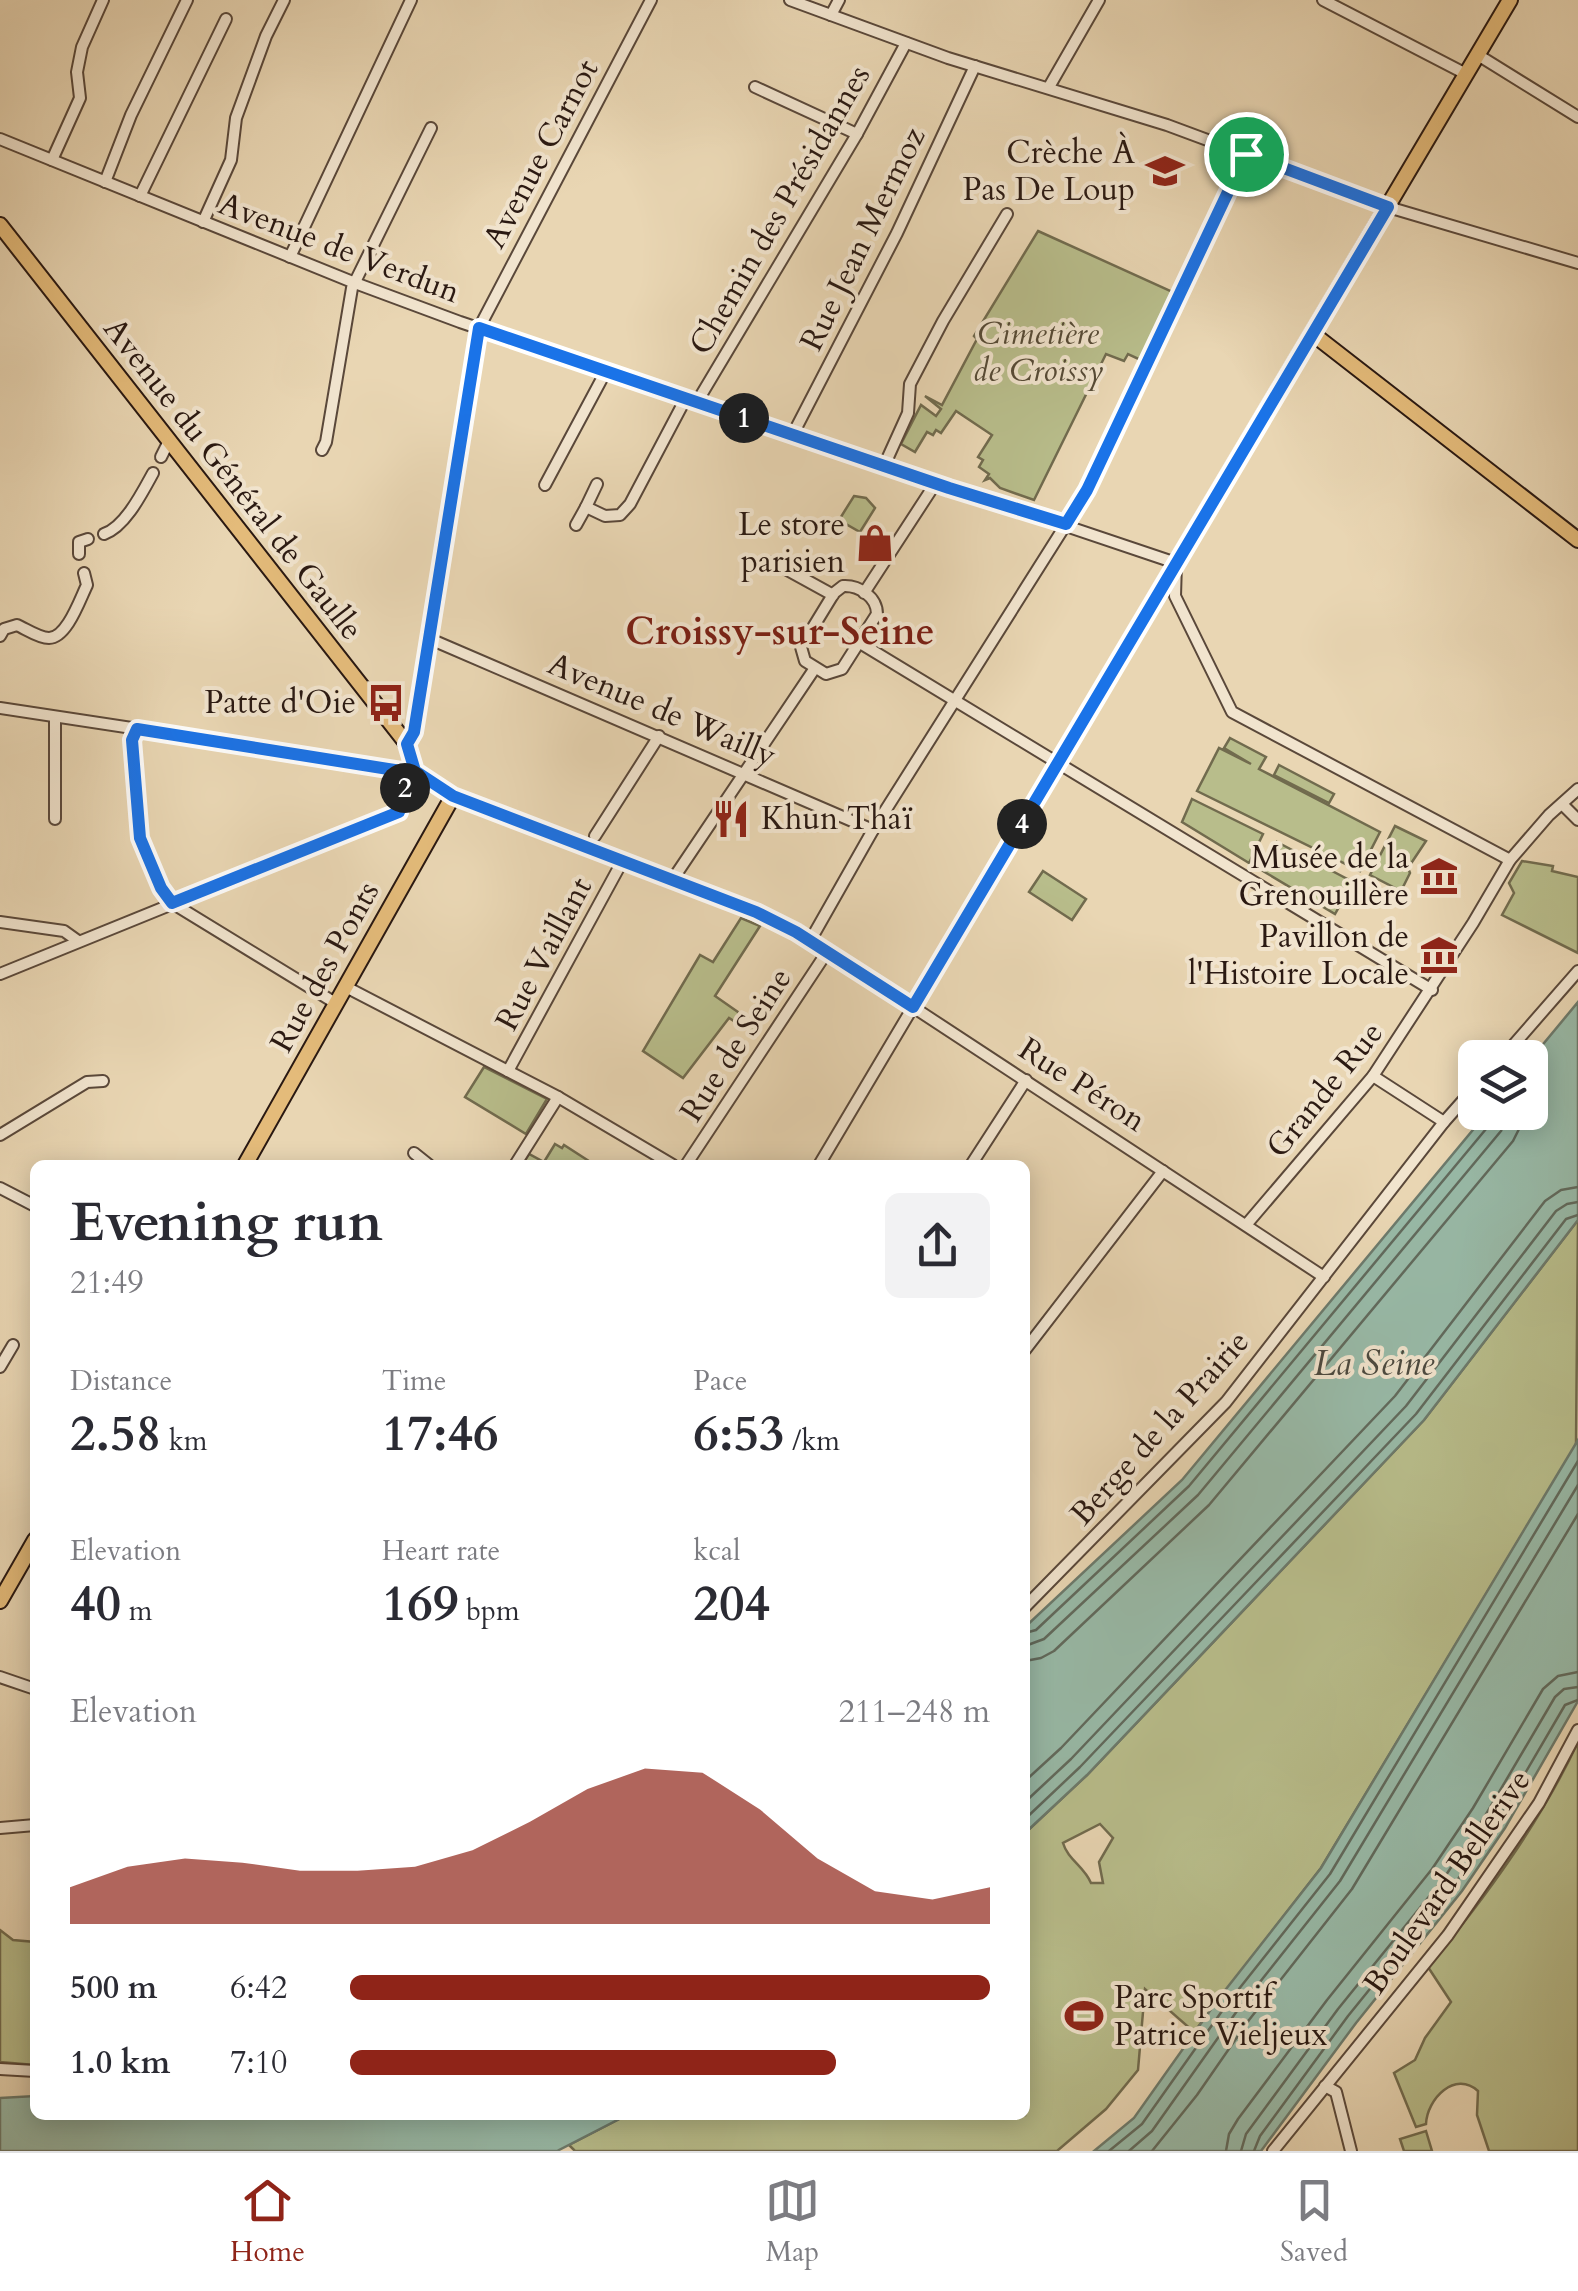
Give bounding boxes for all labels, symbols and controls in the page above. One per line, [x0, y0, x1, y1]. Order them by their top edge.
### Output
street label: Avenue Carnot [473, 52, 609, 256]
street label: Chemin des Présidannes [679, 57, 881, 363]
pin [1204, 112, 1289, 197]
street label: Rue Jean Mermoz [790, 120, 936, 358]
icon: arrive [1219, 127, 1274, 182]
place label: Crèche À Pas De Loup [963, 131, 1135, 212]
school or university icon: Crèche À Pas De Loup [1144, 150, 1186, 192]
street label: Avenue de Verdun [212, 182, 466, 314]
street label: Avenue du Général de Gaulle [93, 309, 373, 649]
park label: Cimetière de Croissy [973, 312, 1104, 393]
pin: 1 [719, 393, 769, 443]
text: 1 [737, 399, 751, 437]
place label: Le store parisien [738, 503, 845, 584]
shop icon: Le store parisien [854, 522, 896, 564]
district label: Croissy-sur-Seine [625, 606, 935, 658]
street label: Avenue de Wailly [541, 642, 783, 778]
place label: Patte d'Oie [204, 681, 356, 725]
bus stop icon: Patte d'Oie [365, 682, 407, 724]
pin: 2 [380, 763, 430, 813]
text: 2 [398, 769, 412, 807]
place label: Khun Thaï [761, 797, 913, 841]
restaurant icon: Khun Thaï [710, 798, 752, 840]
pin: 4 [997, 799, 1047, 849]
text: 4 [1015, 805, 1029, 843]
place label: Musée de la Grenouillère [1238, 836, 1409, 917]
museum icon: Musée de la Grenouillère [1418, 855, 1460, 897]
street label: Rue Vaillant [485, 870, 603, 1038]
street label: Rue des Ponts [260, 874, 390, 1060]
place label: Pavillon de l'Histoire Locale [1188, 915, 1409, 996]
museum icon: Pavillon de l'Histoire Locale [1418, 934, 1460, 976]
street label: Rue de Seine [670, 960, 802, 1130]
street label: Grande Rue [1256, 1013, 1394, 1167]
street label: Rue Péron [1010, 1027, 1154, 1143]
map controls [1458, 1040, 1548, 1130]
button: layers [1458, 1040, 1548, 1130]
text: Evening run [70, 1186, 383, 1260]
button: share [885, 1193, 990, 1298]
text: 21:49 [70, 1261, 144, 1305]
street label: Berge de la Prairie [1061, 1321, 1259, 1535]
water label: La Seine [1314, 1340, 1435, 1388]
text: Distance [70, 1362, 172, 1400]
text: Time [382, 1362, 446, 1400]
text: Pace [693, 1362, 747, 1400]
text: 2.58 [70, 1400, 161, 1468]
text: 17:46 [382, 1400, 499, 1468]
text: 6:53 [693, 1400, 785, 1468]
text: km [161, 1422, 208, 1460]
text: /km [785, 1422, 840, 1460]
text: Elevation [70, 1532, 181, 1570]
text: Heart rate [382, 1532, 500, 1570]
text: kcal [693, 1532, 740, 1570]
text: 40 [70, 1570, 121, 1638]
text: 169 [382, 1570, 459, 1638]
text: 204 [693, 1570, 770, 1638]
text: m [121, 1592, 152, 1630]
text: bpm [459, 1592, 520, 1630]
text: Elevation [70, 1690, 197, 1734]
text: 211–248 m [838, 1690, 990, 1734]
street label: Boulevard Bellerive [1353, 1761, 1541, 2003]
text: 500 m [70, 1966, 157, 2010]
text: 6:42 [230, 1966, 287, 2010]
place label: Parc Sportif Patrice Vieljeux [1114, 1976, 1328, 2057]
sports icon: Parc Sportif Patrice Vieljeux [1063, 1995, 1105, 2037]
text: 1.0 km [70, 2041, 170, 2085]
text: 7:10 [230, 2041, 287, 2085]
tab: Home [230, 2173, 305, 2271]
tab: Map [765, 2173, 820, 2271]
tab: Saved [1280, 2173, 1348, 2271]

